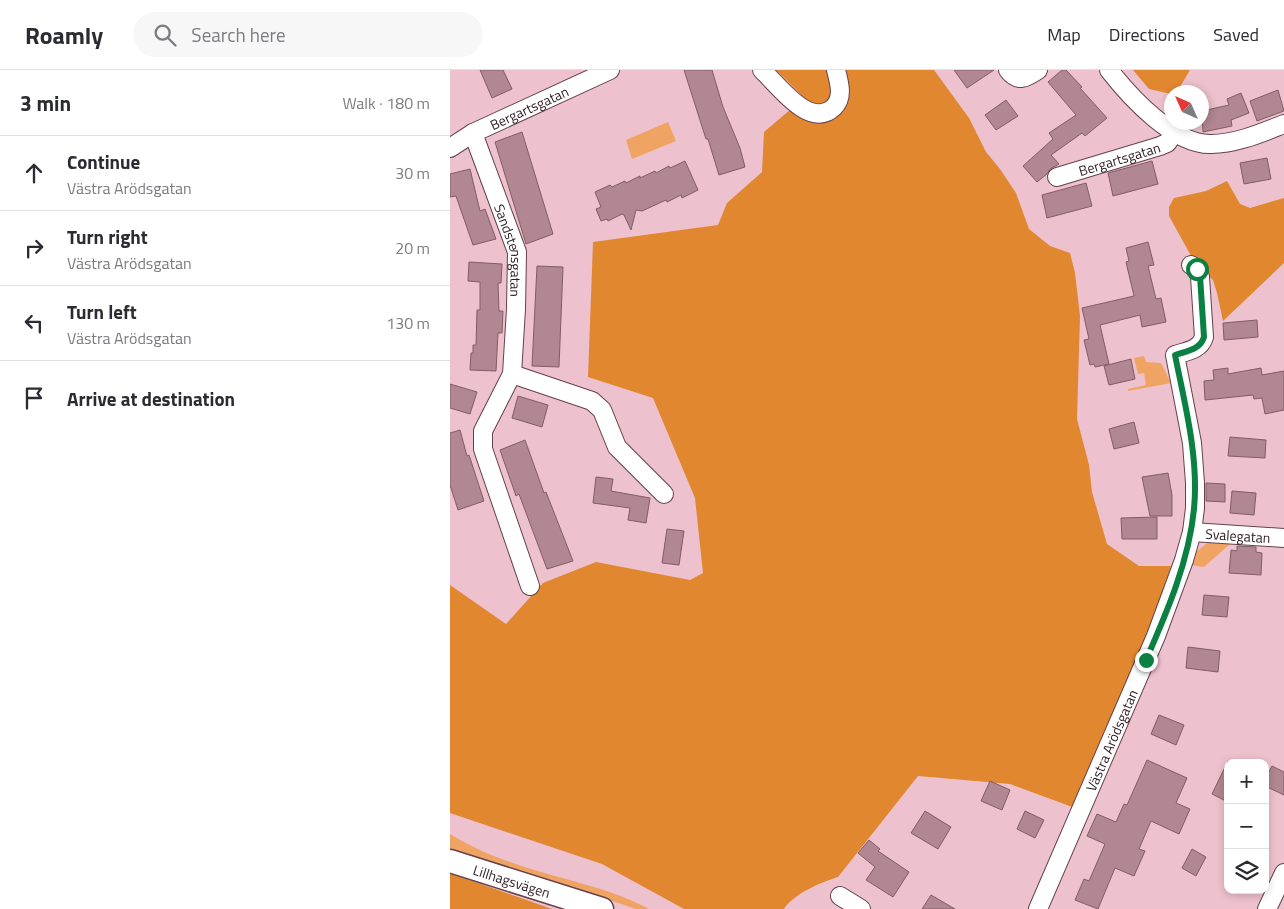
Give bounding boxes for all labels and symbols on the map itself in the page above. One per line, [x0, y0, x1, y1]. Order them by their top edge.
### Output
street label: Bergartsgatan [486, 80, 572, 134]
north arrow [1164, 85, 1209, 130]
street label: Bergartsgatan [1076, 136, 1163, 181]
street label: Sandstensgatan [490, 201, 528, 297]
route start [1186, 258, 1209, 281]
street label: Svalegatan [1205, 522, 1271, 548]
route end [1135, 649, 1158, 672]
street label: Västra Arödsgatan [1080, 686, 1142, 794]
street label: Lillhagsvägen [471, 859, 553, 903]

